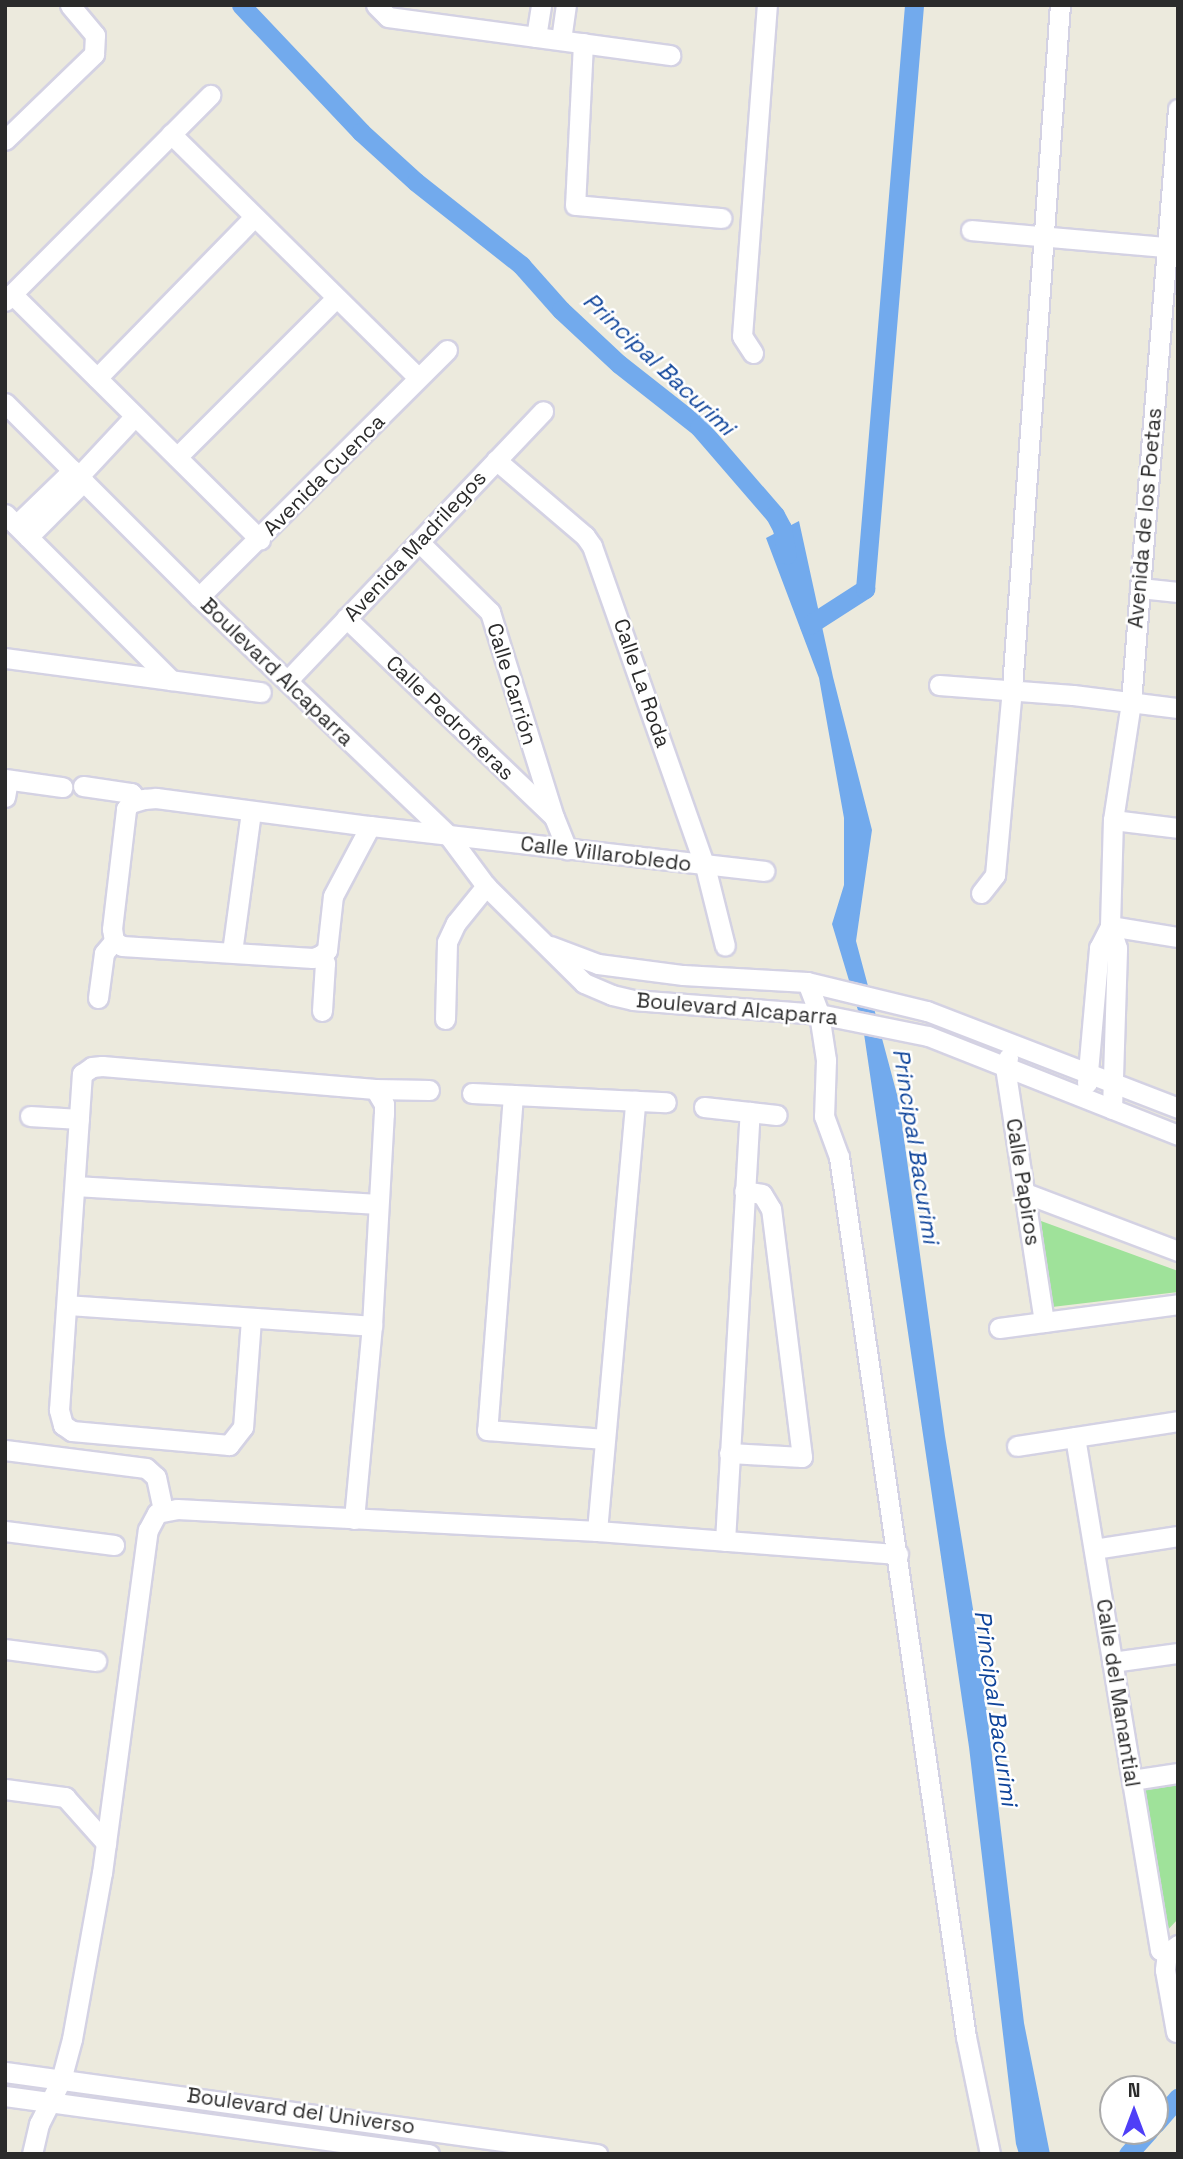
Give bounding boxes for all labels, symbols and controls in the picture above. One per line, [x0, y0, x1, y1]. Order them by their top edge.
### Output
water label: Principal Bacurimi [578, 287, 740, 441]
street label: Avenida de los Poetas [1123, 407, 1167, 629]
street label: Avenida Cuenca [258, 409, 390, 541]
street label: Avenida Madrilegos [339, 465, 491, 627]
street label: Boulevard Alcaparra [195, 593, 359, 751]
street label: Calle La Roda [608, 615, 676, 751]
street label: Calle Carrión [482, 620, 542, 748]
street label: Calle Pedroñeras [381, 650, 519, 786]
street label: Calle Villarobledo [519, 831, 693, 877]
street label: Boulevard Alcaparra [635, 988, 839, 1030]
water label: Principal Bacurimi [887, 1047, 945, 1245]
street label: Calle Papiros [1001, 1117, 1045, 1247]
street label: Calle del Manantial [1091, 1597, 1145, 1789]
water label: Principal Bacurimi [969, 1609, 1023, 1807]
north arrow [1099, 2075, 1169, 2145]
text: N [1128, 2078, 1140, 2103]
street label: Boulevard del Universo [185, 2083, 417, 2139]

